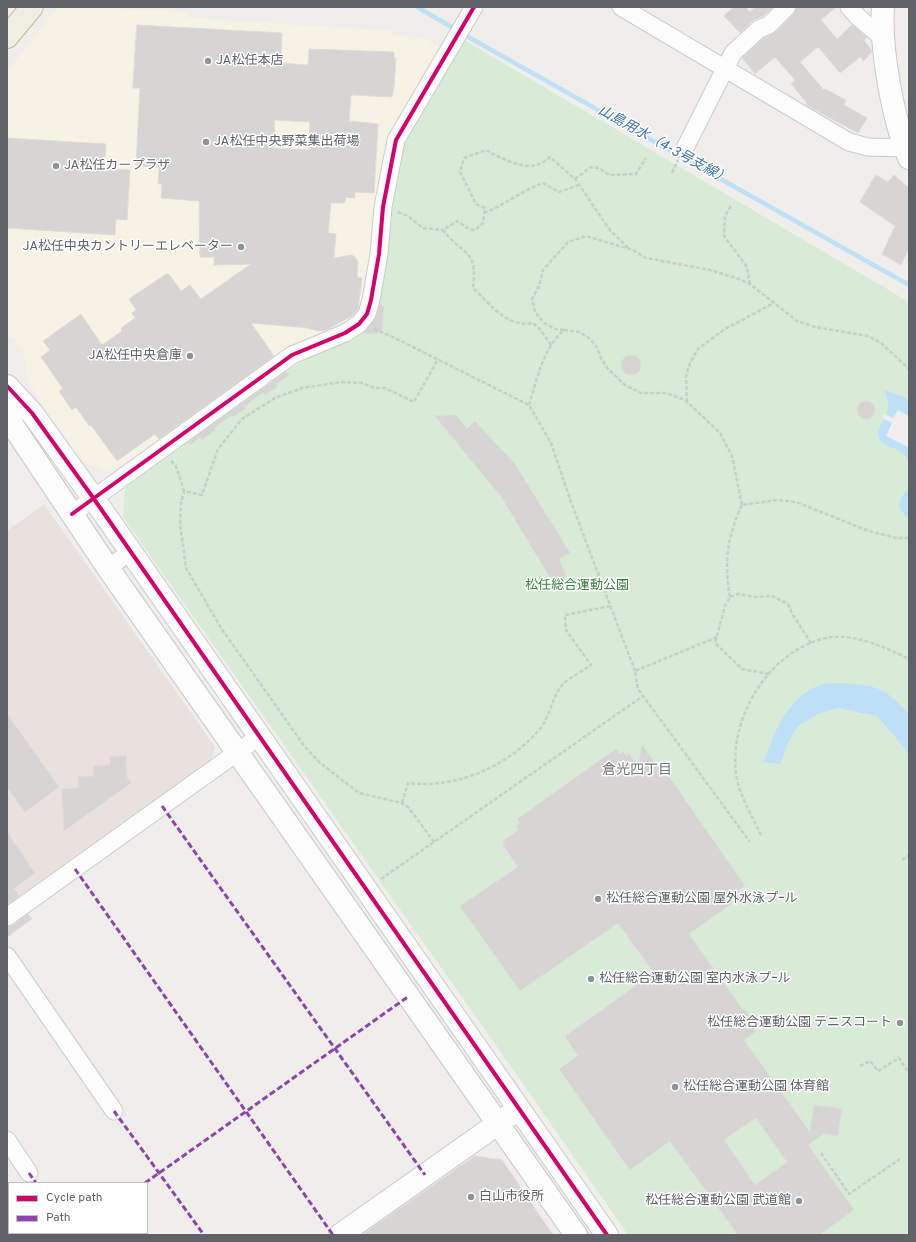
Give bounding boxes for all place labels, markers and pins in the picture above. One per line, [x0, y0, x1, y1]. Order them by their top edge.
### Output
place label: JA松任本店 [216, 53, 283, 69]
marker: JA松任本店 [203, 56, 213, 66]
place label: JA松任中央野菜集出荷場 [214, 134, 359, 150]
marker: JA松任中央野菜集出荷場 [201, 137, 211, 147]
place label: JA松任カープラザ [64, 158, 170, 174]
marker: JA松任カープラザ [51, 161, 61, 171]
place label: JA松任中央カントリーエレベーター [23, 239, 233, 255]
marker: JA松任中央カントリーエレベーター [236, 242, 246, 252]
place label: JA松任中央倉庫 [89, 348, 182, 364]
marker: JA松任中央倉庫 [185, 351, 195, 361]
place label: 松任総合運動公園 屋外水泳プｰル [606, 891, 798, 907]
marker: 松任総合運動公園 屋外水泳プｰル [593, 894, 603, 904]
place label: 松任総合運動公園 室内水泳プｰル [599, 971, 791, 987]
marker: 松任総合運動公園 室内水泳プｰル [586, 974, 596, 984]
place label: 松任総合運動公園 テニスコート [707, 1015, 892, 1031]
marker: 松任総合運動公園 テニスコート [895, 1018, 905, 1028]
place label: 松任総合運動公園 体育館 [683, 1079, 829, 1095]
marker: 松任総合運動公園 体育館 [670, 1082, 680, 1092]
place label: 白山市役所 [479, 1189, 544, 1205]
marker: 白山市役所 [466, 1192, 476, 1202]
place label: 松任総合運動公園 武道館 [645, 1193, 791, 1209]
marker: 松任総合運動公園 武道館 [794, 1196, 804, 1206]

